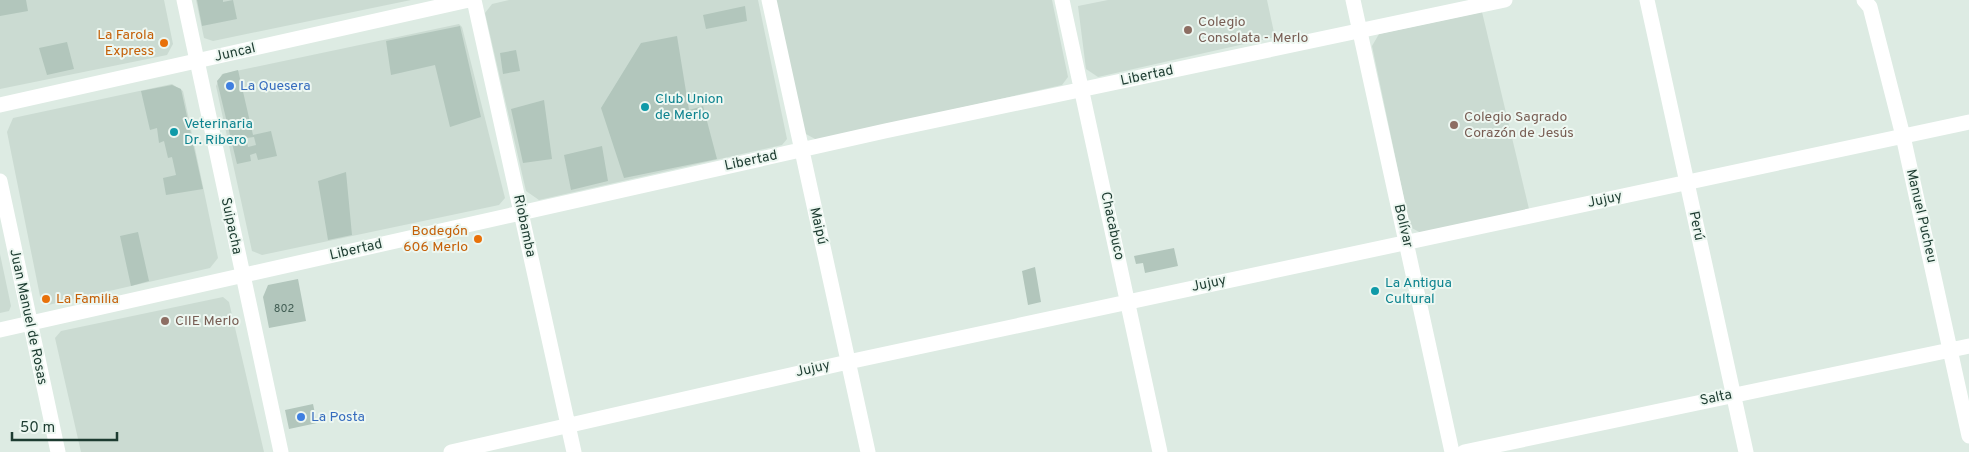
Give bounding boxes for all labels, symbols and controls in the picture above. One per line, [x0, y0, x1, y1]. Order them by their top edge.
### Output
place label: Colegio Consolata - Merlo [1198, 14, 1308, 47]
marker: Colegio Consolata - Merlo [1182, 24, 1194, 36]
place label: La Farola Express [97, 27, 154, 60]
marker: La Farola Express [158, 37, 170, 49]
street label: Juncal [213, 40, 257, 66]
street label: Libertad [1119, 62, 1175, 90]
place label: La Quesera [240, 78, 311, 95]
marker: La Quesera [224, 80, 236, 92]
place label: Club Union de Merlo [655, 91, 723, 124]
marker: Club Union de Merlo [639, 101, 651, 113]
place label: Colegio Sagrado Corazón de Jesús [1464, 109, 1574, 142]
place label: Veterinaria Dr. Ribero [184, 116, 253, 149]
marker: Colegio Sagrado Corazón de Jesús [1448, 119, 1460, 131]
marker: Veterinaria Dr. Ribero [168, 126, 180, 138]
street label: Libertad [723, 147, 779, 175]
street label: Manuel Pucheu [1902, 168, 1940, 264]
street label: Jujuy [1586, 188, 1624, 212]
street label: Chacabuco [1096, 190, 1128, 262]
street label: Riobamba [509, 193, 539, 259]
street label: Suipacha [217, 196, 245, 256]
street label: Bolívar [1390, 203, 1416, 250]
street label: Maipú [805, 206, 831, 246]
street label: Perú [1685, 210, 1707, 242]
place label: Bodegón 606 Merlo [403, 223, 468, 256]
marker: Bodegón 606 Merlo [472, 233, 484, 245]
street label: Libertad [328, 236, 384, 264]
street label: Juan Manuel de Rosas [5, 247, 51, 387]
street label: Jujuy [1190, 272, 1228, 296]
place label: La Antigua Cultural [1385, 275, 1452, 308]
marker: La Antigua Cultural [1369, 285, 1381, 297]
place label: La Familia [56, 291, 119, 308]
marker: La Familia [40, 293, 52, 305]
house number: 802 [274, 302, 294, 316]
place label: CIIE Merlo [175, 313, 239, 330]
marker: CIIE Merlo [159, 315, 171, 327]
street label: Jujuy [794, 357, 832, 381]
street label: Salta [1699, 386, 1733, 410]
place label: La Posta [311, 409, 365, 426]
scale bar [12, 410, 118, 442]
marker: La Posta [295, 411, 307, 423]
text: 50 m [20, 419, 55, 438]

